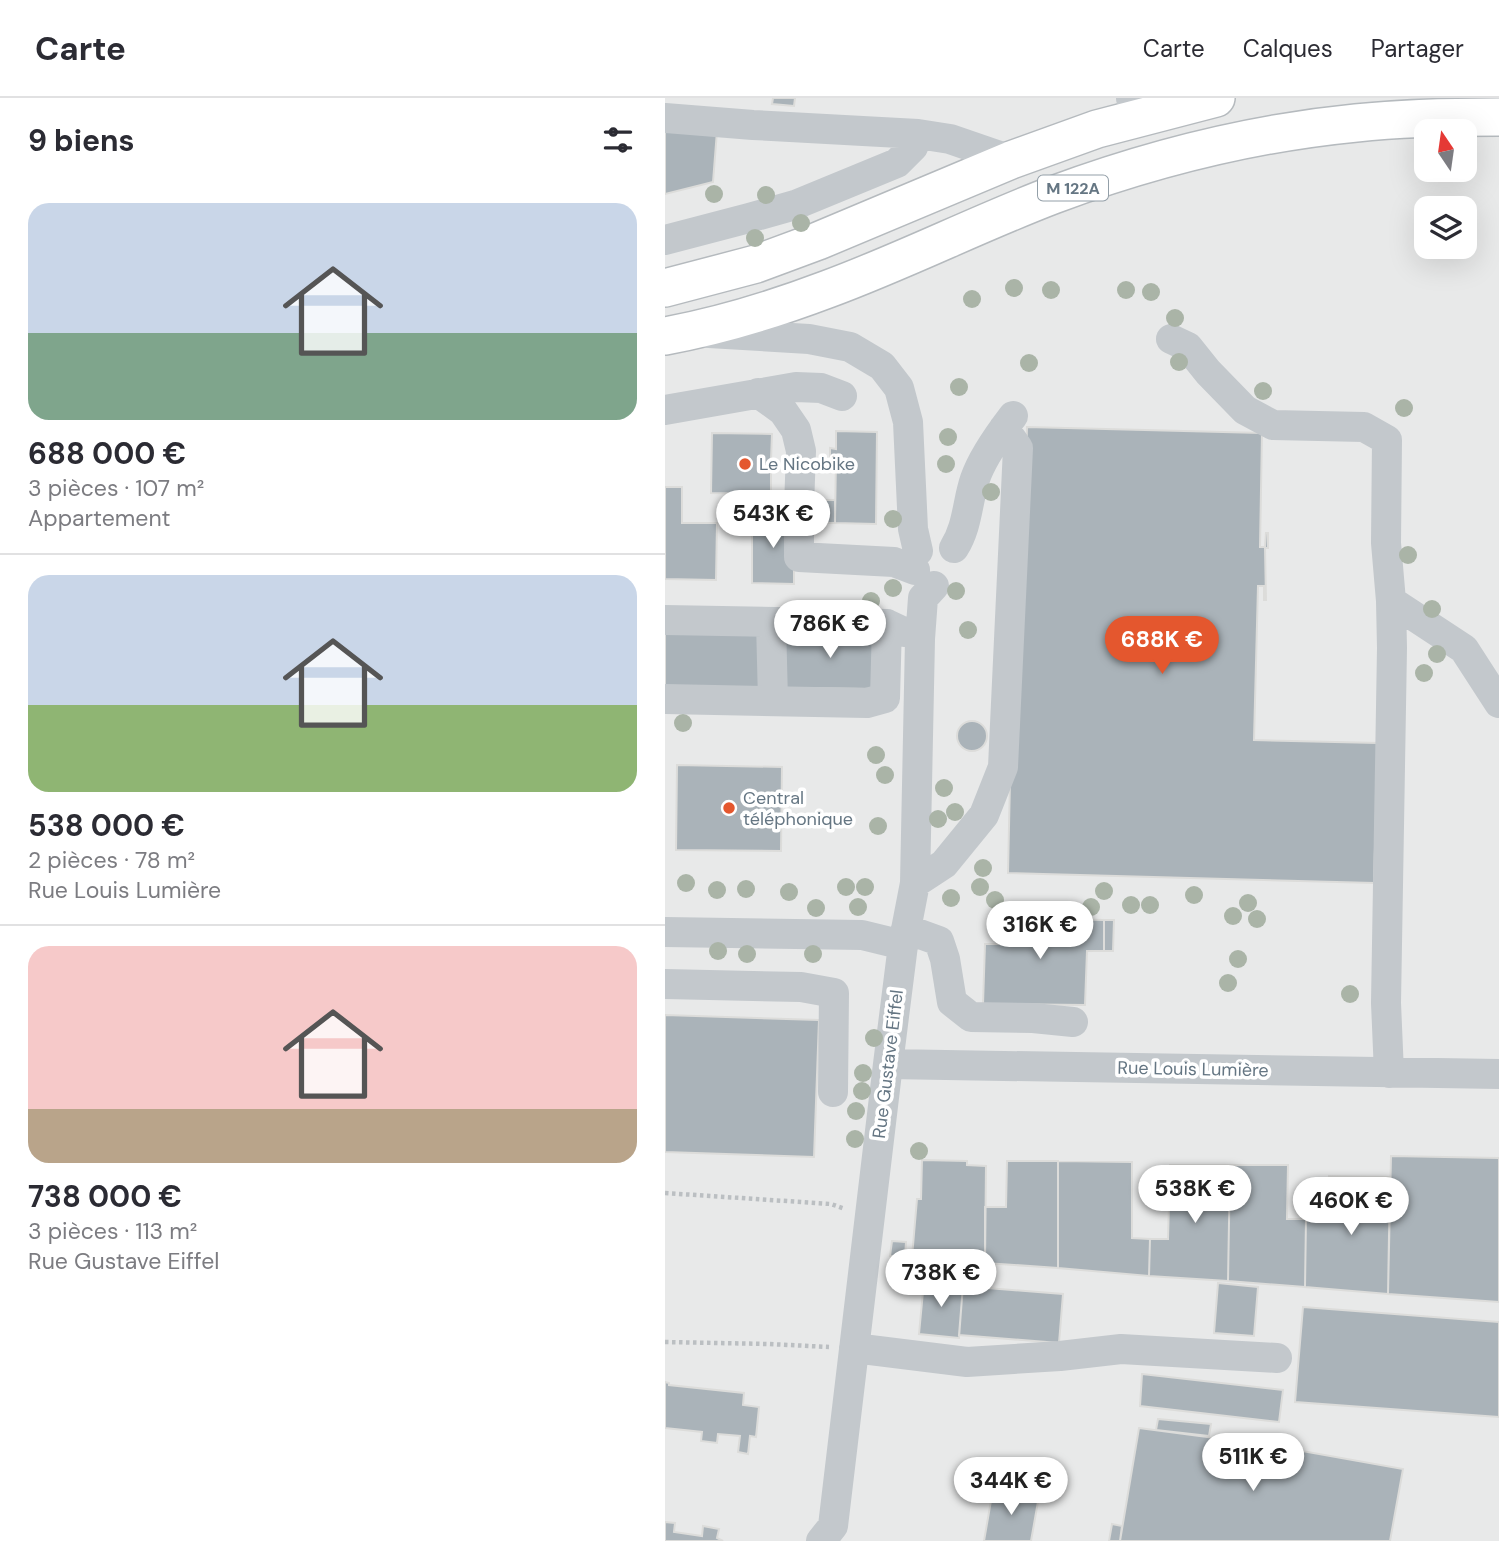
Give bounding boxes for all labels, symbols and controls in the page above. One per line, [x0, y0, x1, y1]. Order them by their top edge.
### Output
text: Carte [35, 27, 126, 70]
text: Carte [1143, 33, 1205, 64]
text: Calques [1243, 33, 1333, 64]
text: Partager [1371, 33, 1464, 64]
north arrow [1414, 119, 1477, 182]
map controls [1414, 119, 1477, 259]
text: 9 biens [28, 121, 135, 160]
icon: filters [599, 121, 637, 159]
road number: M 122A [1038, 176, 1108, 200]
button: layers [1414, 196, 1477, 259]
icon: home [270, 248, 396, 374]
text: 688 000 € [28, 434, 186, 473]
place label: Le Nicobike [759, 452, 855, 476]
marker: Le Nicobike [737, 456, 753, 472]
text: 3 pièces · 107 m² [28, 473, 204, 503]
pin: 543K € [716, 490, 830, 550]
text: 543K € [732, 498, 814, 528]
text: Appartement [28, 503, 171, 533]
pin: 786K € [773, 601, 887, 660]
text: 786K € [790, 608, 870, 638]
pin: 688K € [1105, 616, 1219, 676]
icon: home [270, 620, 396, 746]
text: 688K € [1121, 624, 1203, 654]
place label: Central téléphonique [743, 786, 853, 831]
marker: Central téléphonique [721, 800, 737, 816]
text: 538 000 € [28, 806, 185, 845]
text: 2 pièces · 78 m² [28, 845, 195, 875]
text: Rue Louis Lumière [28, 875, 221, 905]
pin: 316K € [983, 902, 1097, 961]
text: 316K € [1002, 909, 1078, 939]
street label: Rue Gustave Eiffel [867, 988, 909, 1140]
icon: home [270, 991, 396, 1117]
street label: Rue Louis Lumière [1117, 1056, 1269, 1082]
pin: 538K € [1138, 1166, 1252, 1225]
text: 538K € [1154, 1173, 1236, 1203]
text: 738 000 € [28, 1177, 182, 1216]
pin: 460K € [1294, 1178, 1408, 1237]
text: 460K € [1309, 1185, 1393, 1215]
text: 3 pièces · 113 m² [28, 1216, 197, 1246]
text: Rue Gustave Eiffel [28, 1246, 219, 1276]
pin: 738K € [884, 1250, 998, 1309]
text: 738K € [901, 1257, 981, 1287]
pin: 511K € [1196, 1434, 1310, 1493]
text: 511K € [1218, 1441, 1288, 1471]
pin: 344K € [954, 1458, 1068, 1517]
text: 344K € [970, 1465, 1052, 1495]

